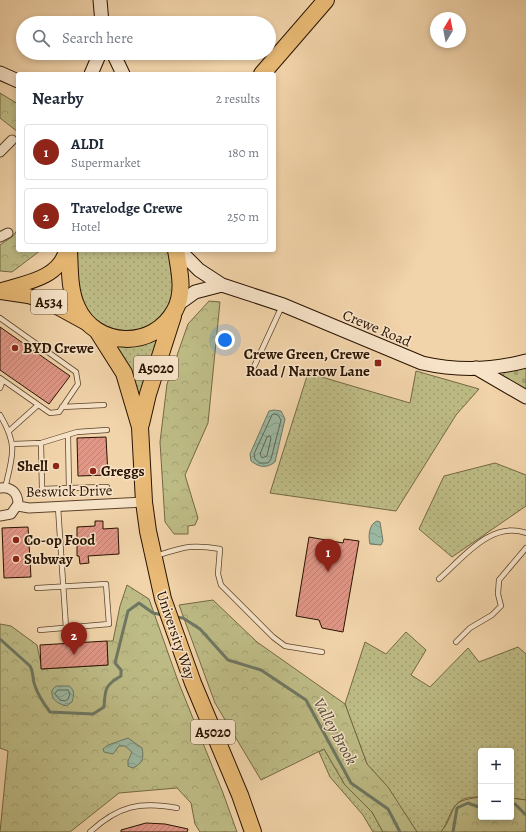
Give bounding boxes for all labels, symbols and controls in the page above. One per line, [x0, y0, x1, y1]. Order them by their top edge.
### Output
north arrow [430, 12, 466, 48]
search box [16, 16, 276, 60]
icon: search [30, 27, 52, 49]
text: Search here [62, 28, 133, 48]
text: Nearby [32, 87, 83, 110]
text: 2 results [216, 90, 260, 107]
text: ALDI [71, 134, 104, 154]
text: 1 [44, 144, 48, 161]
text: 180 m [228, 144, 259, 161]
text: Supermarket [71, 154, 141, 171]
text: Travelodge Crewe [71, 198, 183, 218]
text: 2 [43, 208, 49, 225]
text: 250 m [227, 208, 259, 225]
text: Hotel [71, 218, 100, 235]
road number: A534 [31, 290, 67, 314]
street label: Crewe Road [340, 305, 415, 352]
your location [215, 330, 235, 350]
place label: BYD Crewe [23, 338, 94, 358]
marker: BYD Crewe [10, 343, 20, 353]
place label: Crewe Green, Crewe Road / Narrow Lane [244, 344, 370, 381]
road number: A5020 [134, 356, 178, 380]
marker: Crewe Green, Crewe Road / Narrow Lane [373, 358, 383, 368]
place label: Shell [17, 456, 48, 476]
marker: Shell [51, 461, 61, 471]
place label: Greggs [101, 461, 145, 481]
marker: Greggs [88, 466, 98, 476]
street label: Beswick Drive [25, 480, 113, 502]
place label: Co-op Food [24, 530, 96, 550]
marker: Co-op Food [11, 535, 21, 545]
pin: 1 [315, 539, 341, 572]
place label: Subway [24, 549, 74, 569]
marker: Subway [11, 554, 21, 564]
street label: University Way [152, 588, 201, 682]
pin: 2 [61, 622, 87, 655]
water label: Valley Brook [308, 694, 363, 769]
road number: A5020 [191, 720, 235, 744]
map controls [478, 748, 514, 820]
button: + [478, 748, 514, 784]
button: − [478, 784, 514, 820]

